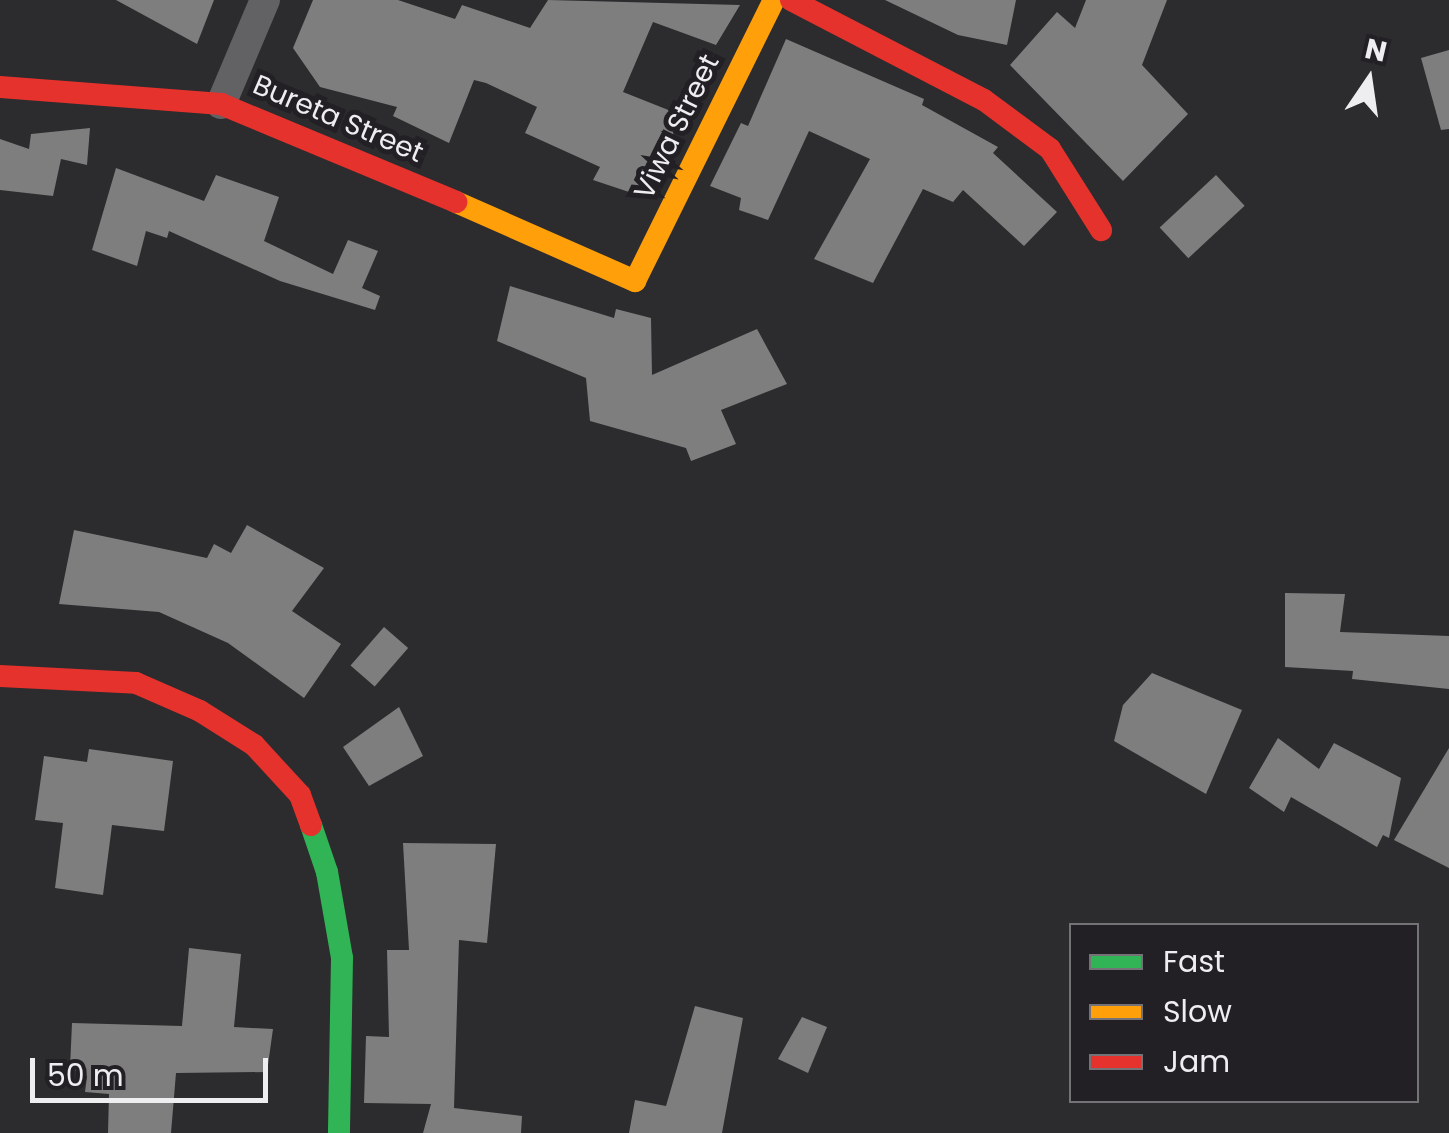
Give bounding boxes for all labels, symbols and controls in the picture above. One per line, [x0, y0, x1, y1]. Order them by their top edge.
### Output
text: N [1361, 29, 1391, 72]
north arrow [1319, 30, 1419, 130]
street label: Viwa Street [627, 49, 727, 205]
street label: Bureta Street [248, 68, 428, 170]
legend [1069, 923, 1419, 1103]
text: Fast [1163, 940, 1225, 983]
text: Slow [1163, 990, 1232, 1033]
scale bar [35, 1038, 272, 1100]
text: Jam [1163, 1040, 1230, 1083]
text: 50 m [47, 1054, 124, 1097]

